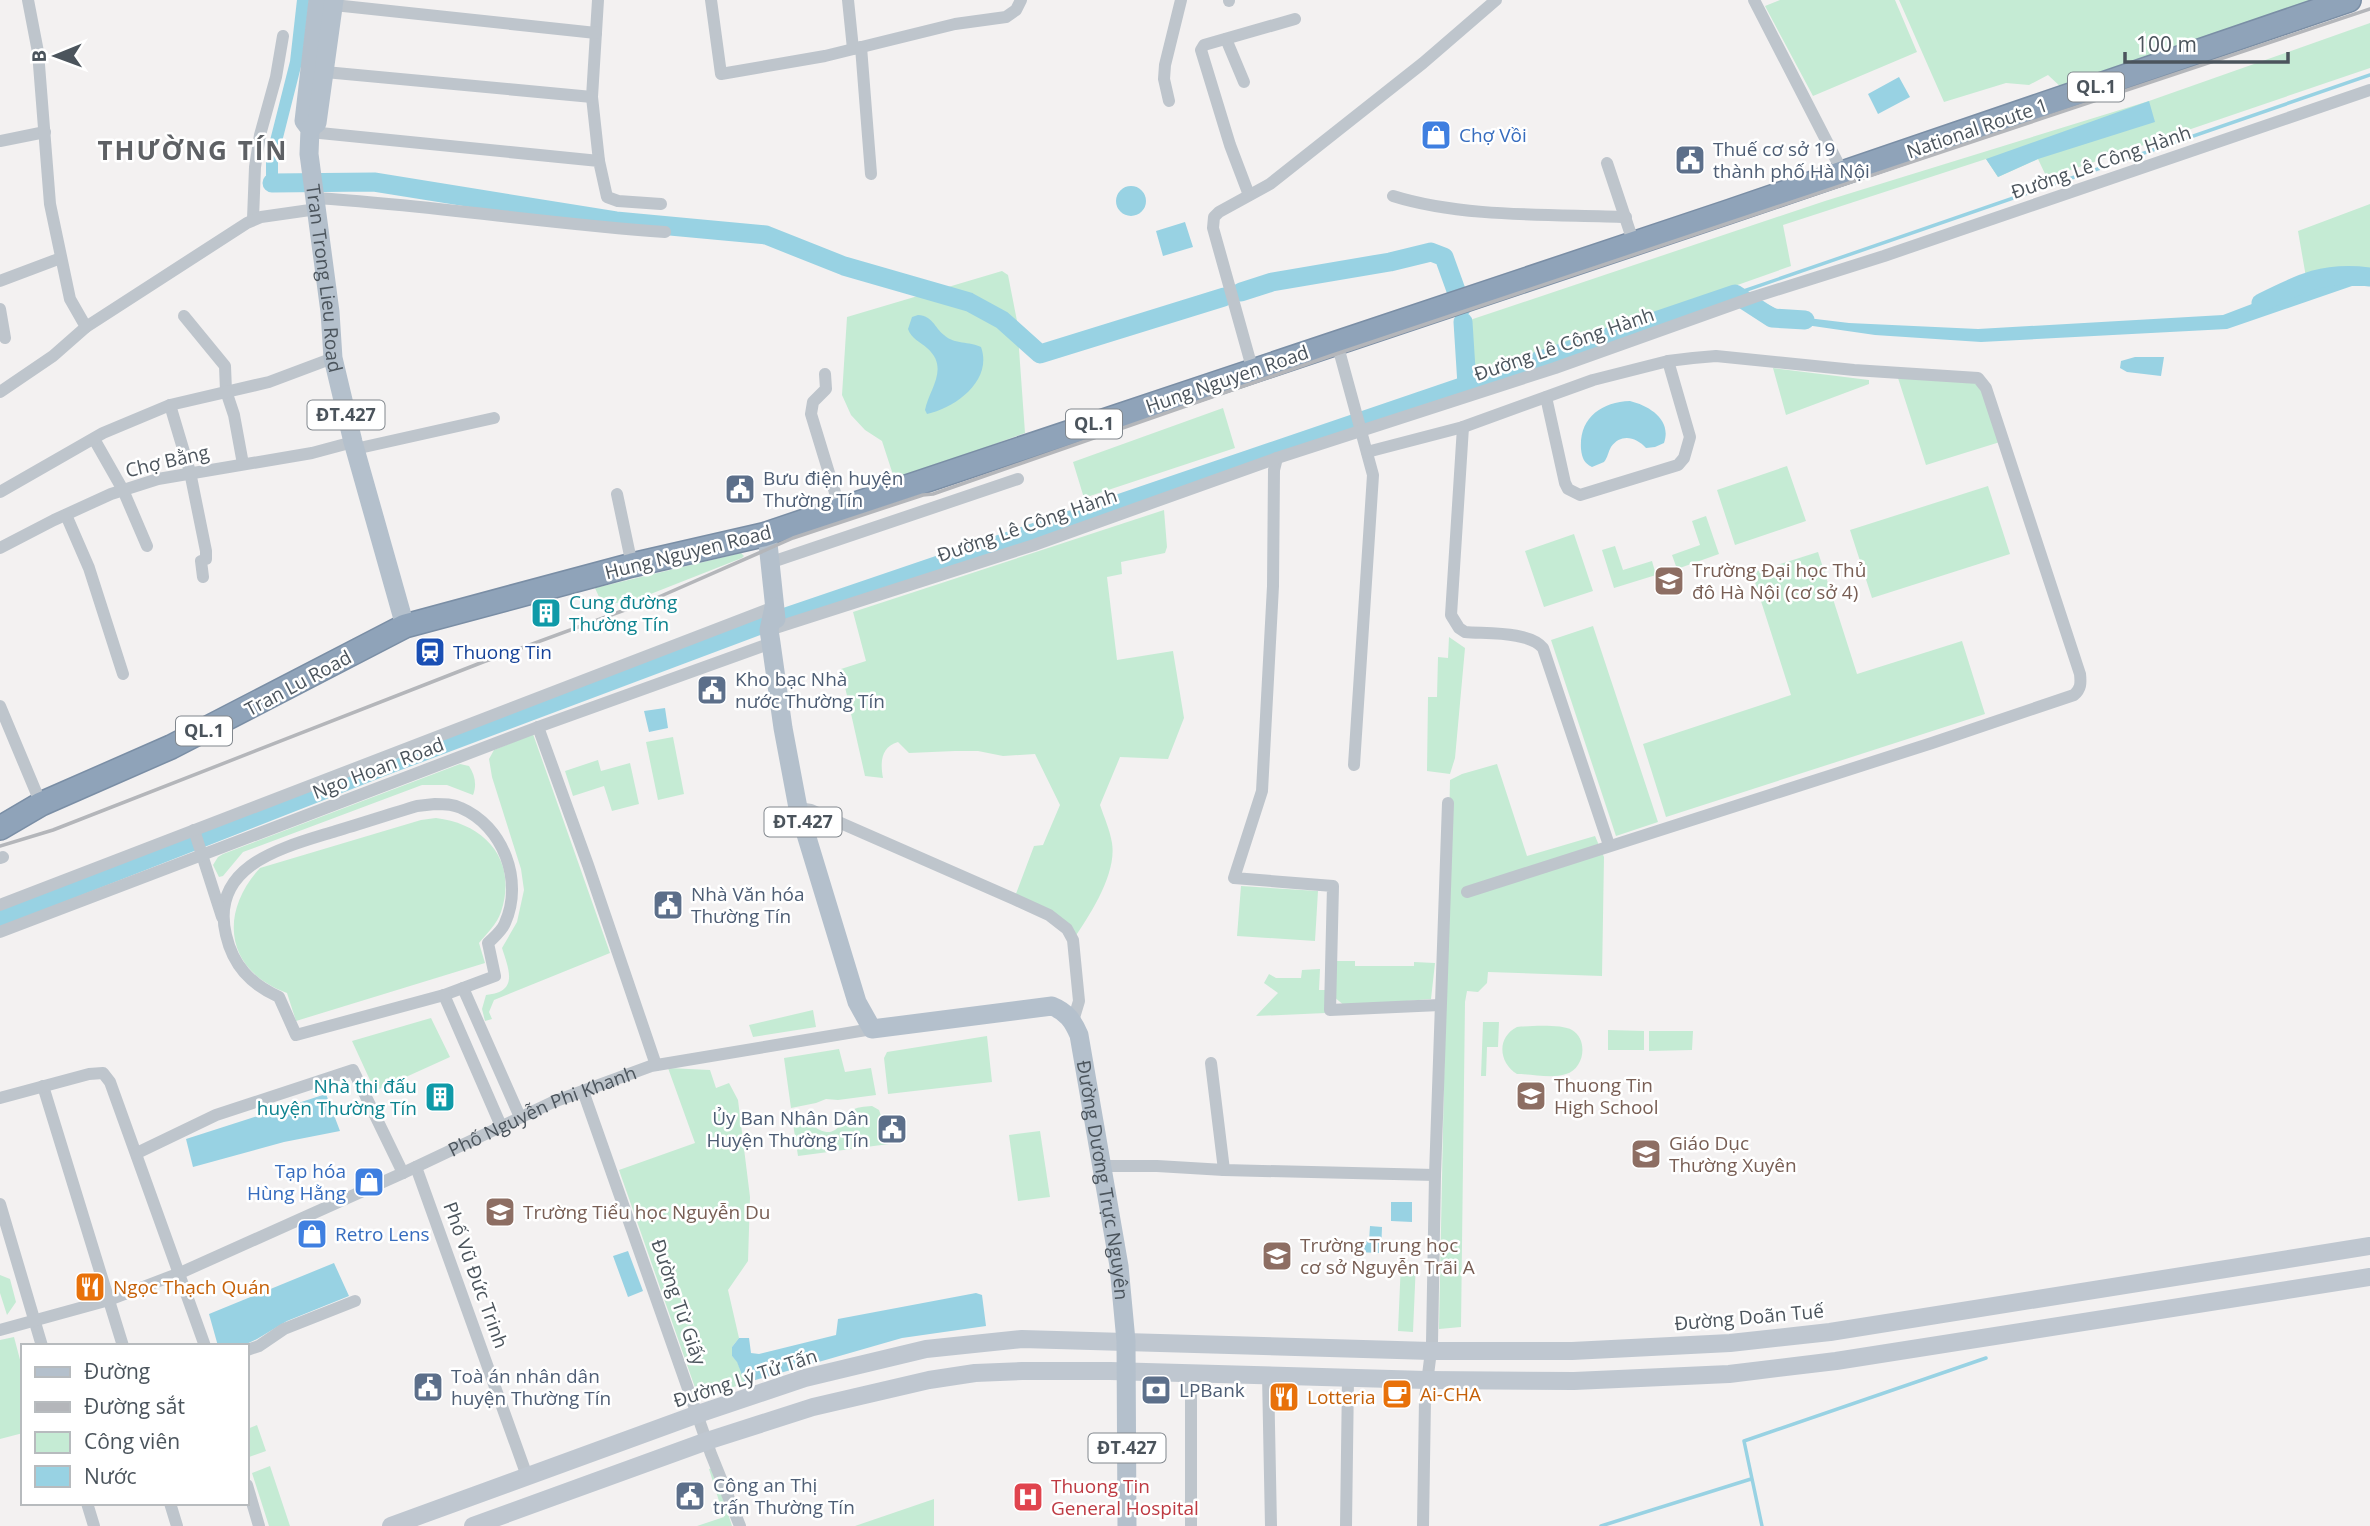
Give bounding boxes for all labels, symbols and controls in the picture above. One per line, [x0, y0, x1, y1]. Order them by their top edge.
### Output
north arrow [21, 21, 91, 91]
scale bar [2125, 21, 2288, 65]
text: 100 m [2136, 30, 2197, 58]
text: B [26, 50, 52, 63]
road number: QL.1 [2068, 72, 2124, 102]
street label: National Route 1 [1903, 92, 2051, 164]
shop icon: Chợ Vồi [1419, 118, 1453, 152]
street label: Đường Lê Công Hành [2008, 119, 2194, 205]
place label: Chợ Vồi [1459, 122, 1527, 148]
district label: THƯỜNG TÍN [98, 132, 288, 168]
place label: Thuế cơ sở 19 thành phố Hà Nội [1713, 136, 1870, 184]
public building icon: Thuế cơ sở 19 thành phố Hà Nội [1673, 143, 1707, 177]
street label: Tran Trong Lieu Road [300, 183, 349, 375]
street label: Đường Lê Công Hành [1471, 301, 1657, 387]
street label: Hung Nguyen Road [1142, 339, 1312, 419]
road number: ĐT.427 [308, 400, 384, 430]
road number: QL.1 [1066, 410, 1122, 438]
street label: Chợ Bằng [123, 439, 211, 483]
place label: Bưu điện huyện Thường Tín [763, 465, 903, 513]
public building icon: Bưu điện huyện Thường Tín [723, 472, 757, 506]
street label: Đường Lê Công Hành [934, 482, 1120, 568]
street label: Hung Nguyen Road [602, 519, 774, 585]
place label: Trường Đại học Thủ đô Hà Nội (cơ sở 4) [1692, 557, 1866, 605]
school or university icon: Trường Đại học Thủ đô Hà Nội (cơ sở 4) [1652, 564, 1686, 598]
place label: Cung đường Thường Tín [569, 589, 677, 637]
building icon: Cung đường Thường Tín [529, 596, 563, 630]
station icon: Thuong Tin [413, 635, 447, 669]
place label: Thuong Tin [453, 639, 552, 665]
street label: Tran Lu Road [240, 644, 356, 722]
place label: Kho bạc Nhà nước Thường Tín [735, 666, 885, 714]
public building icon: Kho bạc Nhà nước Thường Tín [695, 673, 729, 707]
road number: QL.1 [176, 716, 232, 746]
street label: Ngo Hoan Road [308, 731, 448, 805]
road number: ĐT.427 [764, 808, 842, 836]
place label: Nhà Văn hóa Thường Tín [691, 881, 805, 929]
public building icon: Nhà Văn hóa Thường Tín [651, 888, 685, 922]
street label: Đường Dương Trực Nguyên [1071, 1058, 1135, 1301]
street label: Phố Nguyễn Phi Khanh [444, 1059, 640, 1163]
place label: Thuong Tin High School [1554, 1072, 1659, 1120]
place label: Nhà thi đấu huyện Thường Tín [257, 1073, 417, 1121]
school or university icon: Thuong Tin High School [1514, 1079, 1548, 1113]
building icon: Nhà thi đấu huyện Thường Tín [423, 1080, 457, 1114]
place label: Ủy Ban Nhân Dân Huyện Thường Tín [706, 1105, 869, 1153]
public building icon: Ủy Ban Nhân Dân Huyện Thường Tín [875, 1112, 909, 1146]
place label: Giáo Dục Thường Xuyên [1669, 1130, 1797, 1178]
school or university icon: Giáo Dục Thường Xuyên [1629, 1137, 1663, 1171]
place label: Tạp hóa Hùng Hằng [247, 1158, 346, 1206]
shop icon: Tạp hóa Hùng Hằng [352, 1165, 386, 1199]
school or university icon: Trường Tiểu học Nguyễn Du [483, 1195, 517, 1229]
street label: Phố Vũ Đức Trinh [437, 1198, 515, 1352]
place label: Trường Tiểu học Nguyễn Du [523, 1199, 770, 1225]
shop icon: Retro Lens [295, 1217, 329, 1251]
place label: Retro Lens [335, 1221, 430, 1247]
place label: Trường Trung học cơ sở Nguyễn Trãi A [1300, 1232, 1475, 1280]
street label: Đường Từ Giấy [645, 1236, 713, 1369]
school or university icon: Trường Trung học cơ sở Nguyễn Trãi A [1260, 1239, 1294, 1273]
restaurant icon: Ngọc Thạch Quán [73, 1270, 107, 1304]
place label: Ngọc Thạch Quán [113, 1274, 270, 1300]
street label: Đường Doãn Tuế [1673, 1297, 1825, 1336]
street label: Đường Lý Tử Tấn [670, 1342, 820, 1414]
legend [21, 1344, 248, 1505]
text: Đường [84, 1357, 150, 1385]
place label: Toà án nhân dân huyện Thường Tín [451, 1363, 611, 1411]
public building icon: Toà án nhân dân huyện Thường Tín [411, 1370, 445, 1404]
bank icon: LPBank [1139, 1373, 1173, 1407]
place label: LPBank [1179, 1377, 1245, 1403]
cafe icon: Ai-CHA [1380, 1377, 1414, 1411]
restaurant icon: Lotteria [1267, 1380, 1301, 1414]
place label: Ai-CHA [1420, 1381, 1481, 1407]
place label: Lotteria [1307, 1384, 1376, 1410]
text: Đường sắt [84, 1392, 185, 1420]
text: Công viên [84, 1427, 180, 1455]
road number: ĐT.427 [1088, 1434, 1166, 1462]
text: Nước [84, 1462, 137, 1490]
place label: Công an Thị trấn Thường Tín [713, 1472, 855, 1520]
place label: Thuong Tin General Hospital [1051, 1473, 1199, 1521]
public building icon: Công an Thị trấn Thường Tín [673, 1479, 707, 1513]
hospital icon: Thuong Tin General Hospital [1011, 1480, 1045, 1514]

